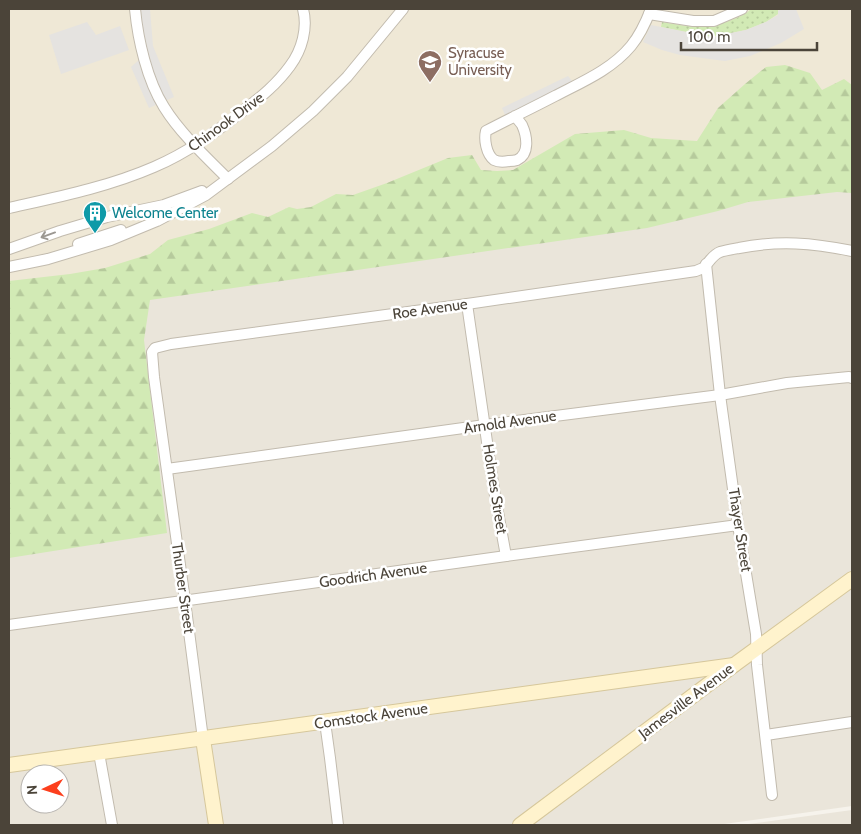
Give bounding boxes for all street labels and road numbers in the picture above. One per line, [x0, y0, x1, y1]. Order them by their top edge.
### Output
street label: Chinook Drive [185, 88, 268, 155]
street label: Roe Avenue [391, 295, 469, 323]
street label: Arnold Avenue [463, 407, 558, 437]
street label: Holmes Street [479, 443, 511, 535]
street label: Thayer Street [724, 487, 756, 573]
street label: Thurber Street [168, 542, 198, 634]
street label: Goodrich Avenue [318, 558, 428, 591]
street label: Jamesville Avenue [634, 659, 737, 743]
street label: Comstock Avenue [313, 699, 429, 733]

